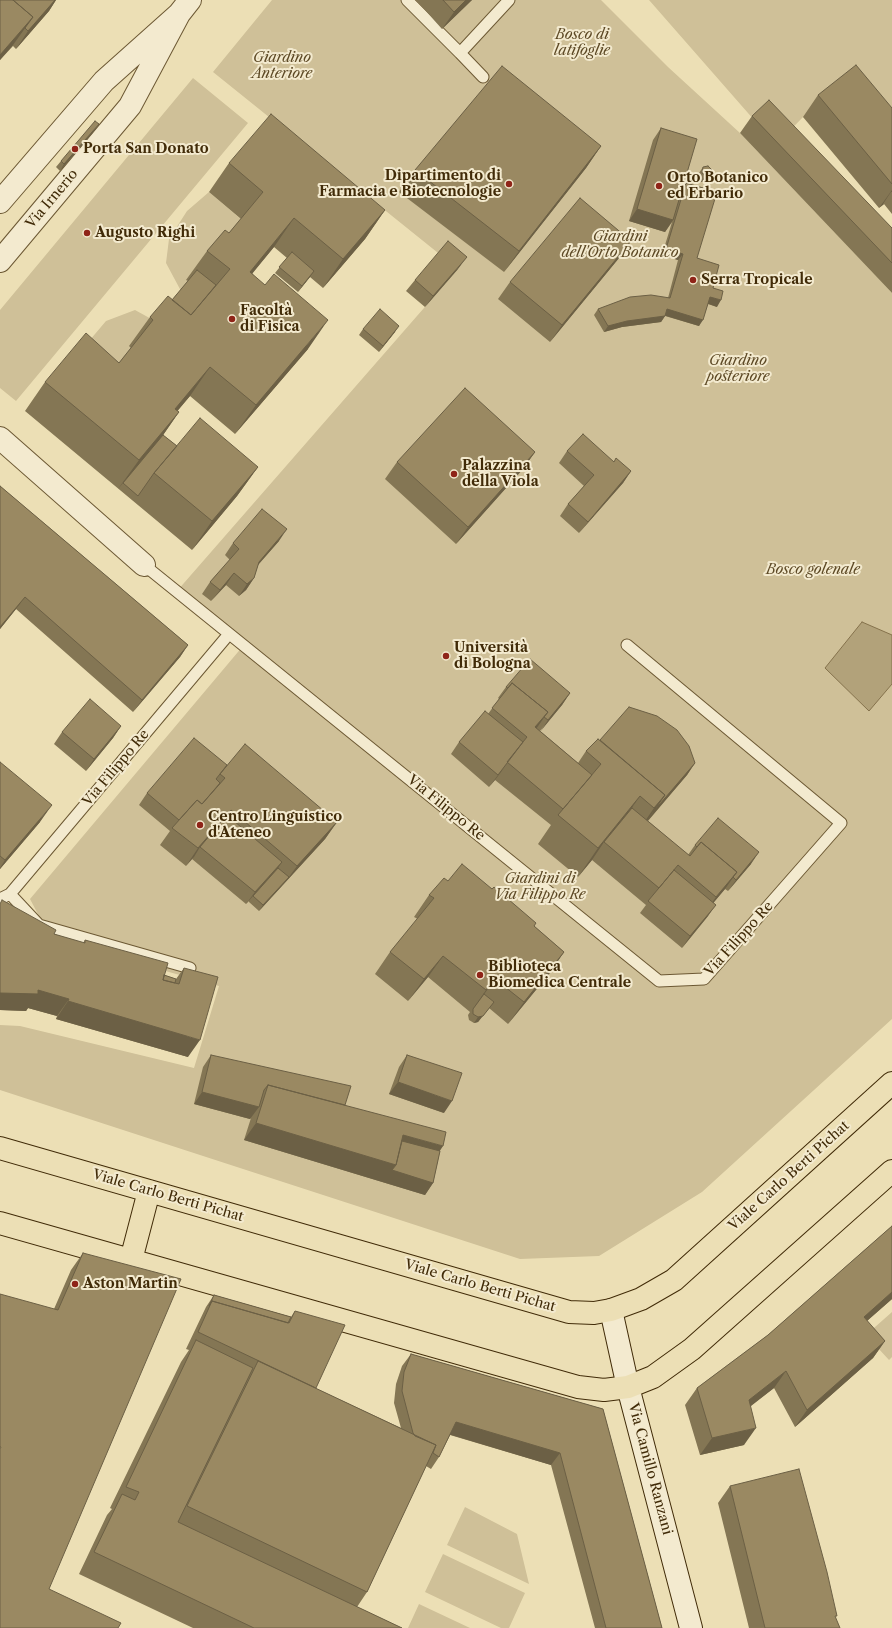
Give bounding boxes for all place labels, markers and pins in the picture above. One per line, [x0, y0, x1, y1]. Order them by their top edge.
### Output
place label: Porta San Donato [83, 141, 209, 157]
marker: Porta San Donato [70, 144, 80, 154]
place label: Dipartimento di Farmacia e Biotecnologie [319, 168, 501, 200]
place label: Orto Botanico ed Erbario [667, 170, 768, 202]
marker: Dipartimento di Farmacia e Biotecnologie [504, 179, 514, 189]
marker: Orto Botanico ed Erbario [654, 181, 664, 191]
place label: Augusto Righi [95, 225, 195, 241]
marker: Augusto Righi [82, 228, 92, 238]
place label: Serra Tropicale [701, 272, 813, 288]
marker: Serra Tropicale [688, 275, 698, 285]
place label: Facoltà di Fisica [240, 303, 300, 336]
marker: Facoltà di Fisica [227, 314, 237, 324]
place label: Palazzina della Viola [462, 458, 539, 490]
marker: Palazzina della Viola [449, 469, 459, 479]
place label: Università di Bologna [454, 640, 531, 672]
marker: Università di Bologna [441, 651, 451, 661]
place label: Centro Linguistico d'Ateneo [208, 809, 342, 842]
marker: Centro Linguistico d'Ateneo [195, 820, 205, 830]
place label: Biblioteca Biomedica Centrale [488, 959, 631, 992]
marker: Biblioteca Biomedica Centrale [475, 970, 485, 980]
place label: Aston Martin [83, 1276, 178, 1292]
marker: Aston Martin [70, 1279, 80, 1289]

